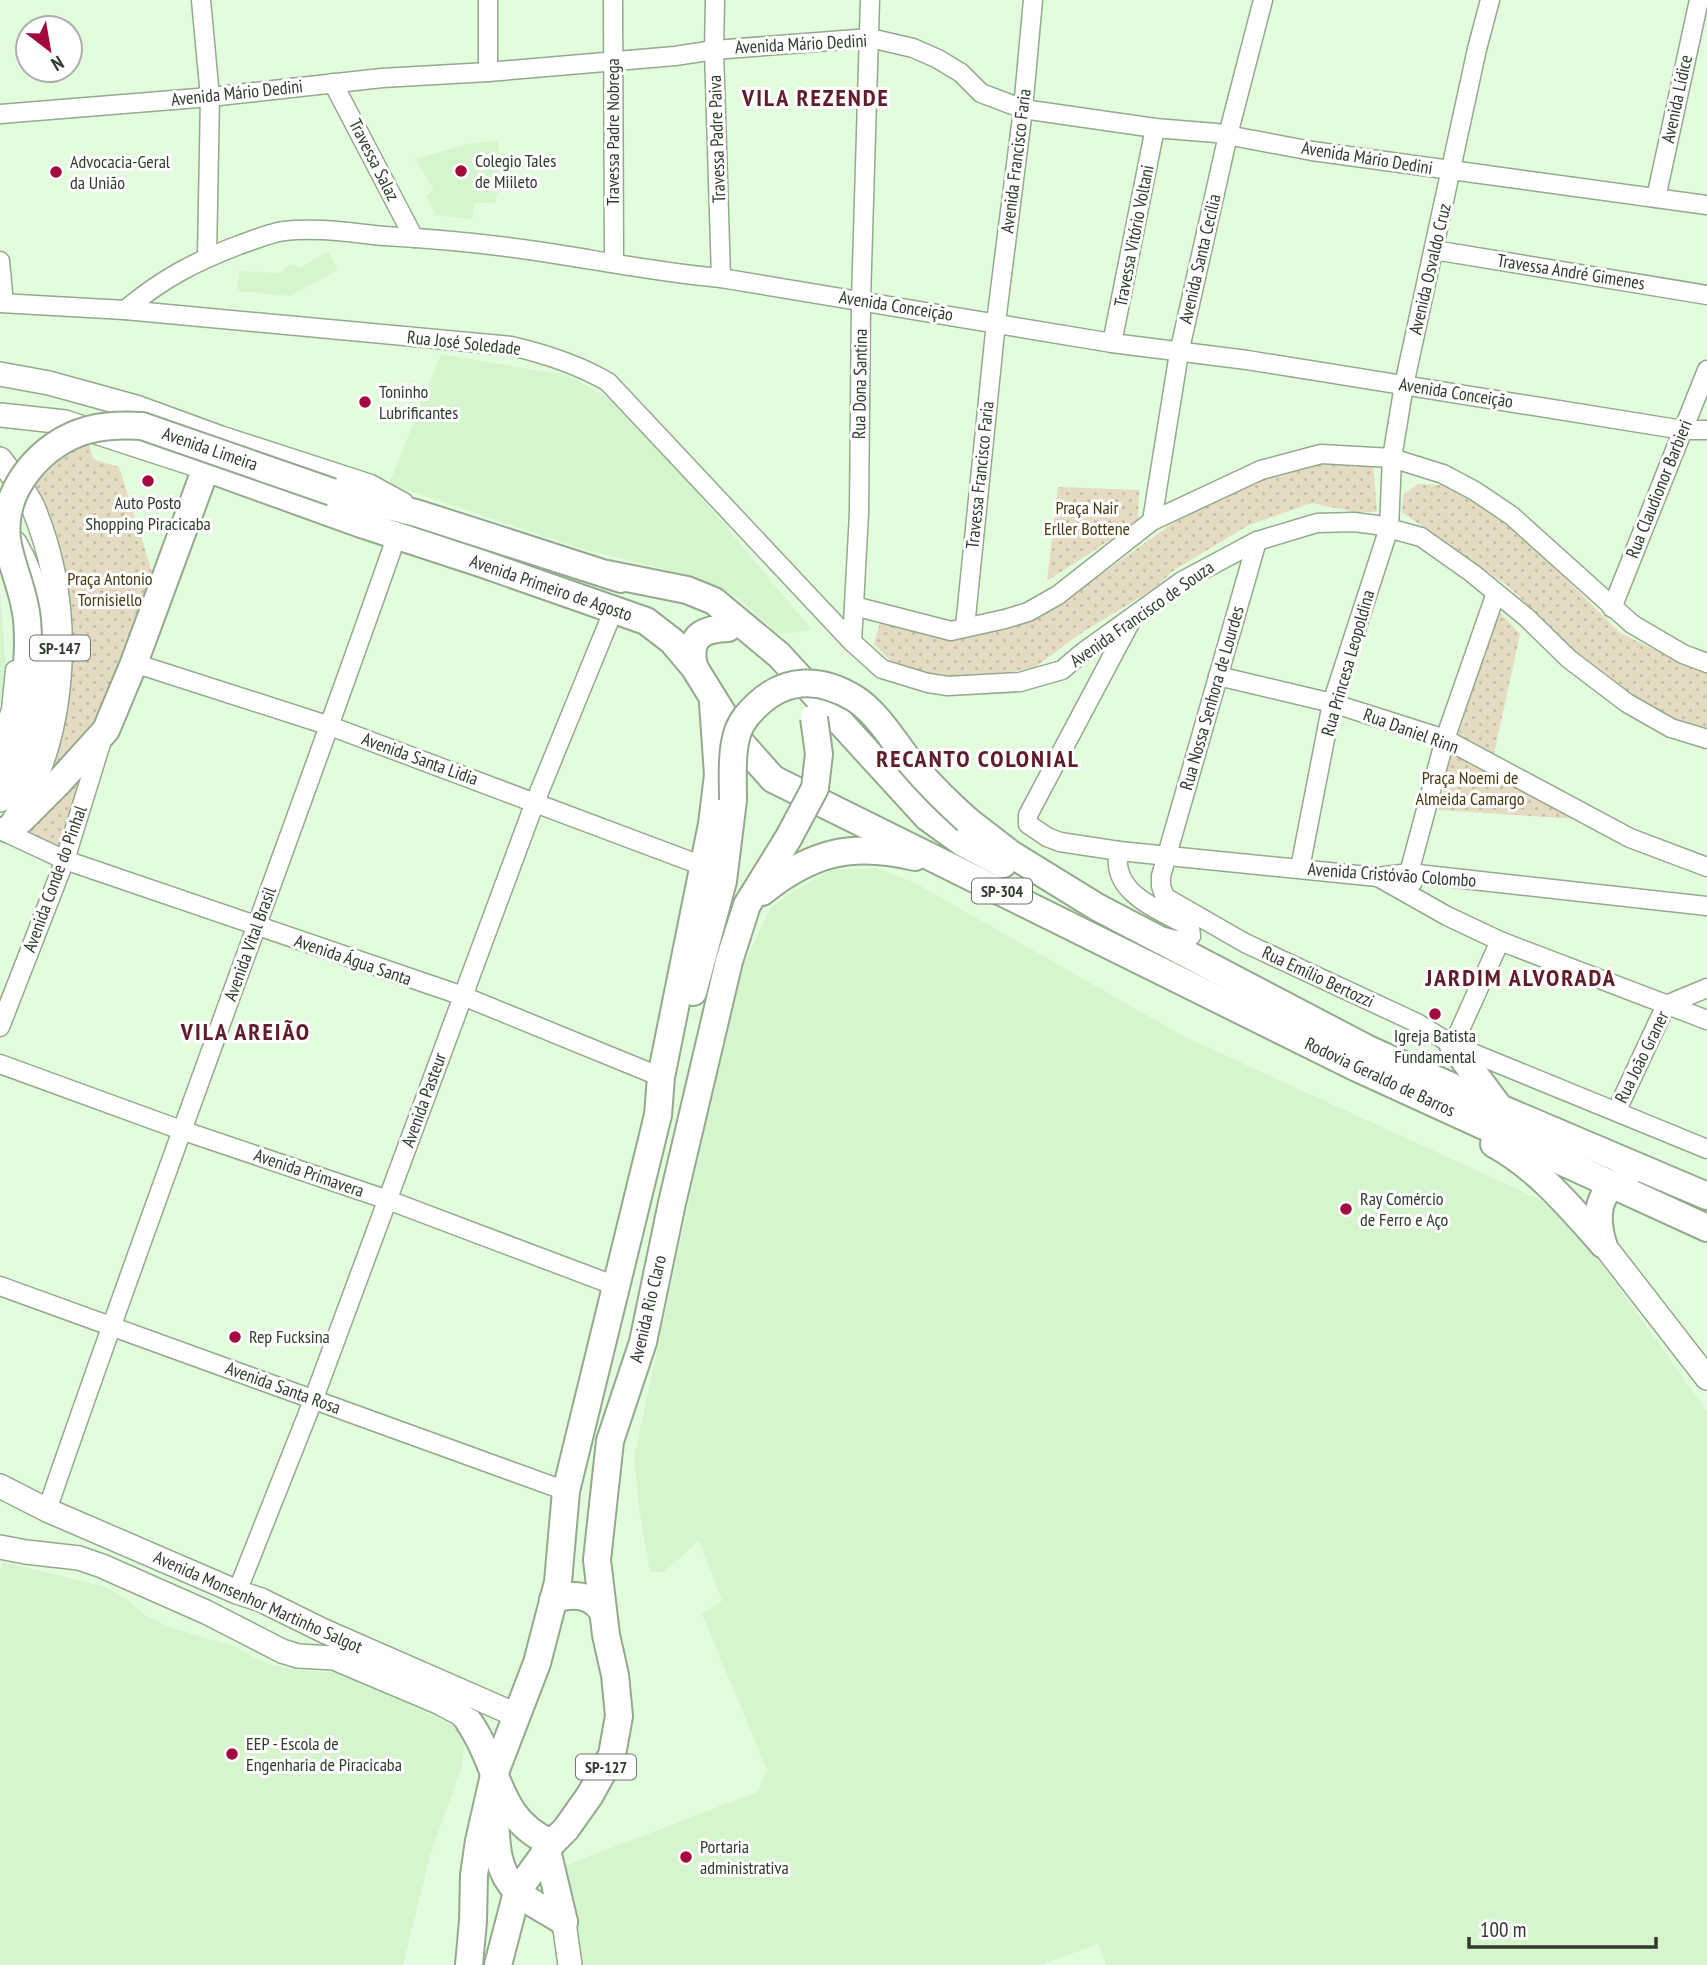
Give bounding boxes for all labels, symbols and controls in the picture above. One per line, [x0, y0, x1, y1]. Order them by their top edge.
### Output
north arrow [14, 14, 84, 84]
street label: Avenida Mário Dedini [734, 29, 868, 58]
text: N [47, 51, 68, 77]
street label: Avenida Lídice [1656, 53, 1697, 145]
street label: Travessa Padre Nobrega [601, 58, 624, 206]
street label: Avenida Mário Dedini [170, 74, 304, 111]
street label: Travessa Padre Paiva [703, 75, 730, 203]
district label: VILA REZENDE [741, 82, 890, 113]
street label: Avenida Francisco Faria [995, 87, 1036, 234]
street label: Travessa Salaz [344, 115, 405, 205]
street label: Avenida Mário Dedini [1300, 136, 1434, 179]
place label: Colegio Tales de Miileto [475, 149, 556, 193]
place label: Advocacia-Geral da União [70, 150, 171, 194]
marker: Colegio Tales de Miileto [453, 163, 469, 179]
street label: Travessa Vitório Voltani [1108, 163, 1159, 309]
marker: Advocacia-Geral da União [48, 164, 64, 180]
street label: Avenida Santa Cecília [1173, 192, 1226, 326]
street label: Avenida Osvaldo Cruz [1403, 201, 1456, 337]
street label: Travessa André Gimenes [1495, 248, 1647, 295]
street label: Avenida Conceição [837, 285, 955, 326]
street label: Rua José Soledade [406, 325, 522, 360]
street label: Rua Dona Santina [847, 329, 872, 439]
street label: Avenida Conceição [1397, 372, 1515, 413]
place label: Toninho Lubrificantes [379, 380, 458, 424]
marker: Toninho Lubrificantes [357, 394, 373, 410]
street label: Travessa Francisco Faria [960, 400, 999, 550]
street label: Rua Claudionor Barbieri [1620, 416, 1697, 561]
street label: Avenida Limeira [159, 421, 261, 476]
marker: Auto Posto Shopping Piracicaba [140, 473, 156, 489]
place label: Auto Posto Shopping Piracicaba [85, 491, 211, 535]
park label: Praça Nair Erller Bottene [1044, 496, 1130, 540]
street label: Avenida Primeiro de Agosto [467, 549, 636, 626]
street label: Avenida Francisco de Souza [1065, 555, 1218, 672]
park label: Praça Antonio Tornisiello [67, 567, 153, 611]
street label: Rua Princesa Leopoldina [1316, 587, 1379, 739]
street label: Rua Nossa Senhora de Lourdes [1174, 603, 1249, 793]
road number: SP-147 [30, 636, 90, 660]
street label: Rua Daniel Rinn [1360, 703, 1462, 758]
street label: Avenida Santa Lidia [359, 727, 481, 790]
district label: RECANTO COLONIAL [876, 743, 1080, 774]
park label: Praça Noemi de Almeida Camargo [1415, 766, 1525, 810]
street label: Avenida Conde do Pinhal [17, 802, 92, 955]
street label: Avenida Cristóvão Colombo [1307, 857, 1477, 892]
road number: SP-304 [972, 878, 1032, 904]
street label: Avenida Vital Brasil [218, 883, 281, 1004]
street label: Avenida Água Santa [292, 929, 415, 990]
street label: Rua Emílio Bertozzi [1259, 941, 1378, 1013]
district label: JARDIM ALVORADA [1424, 962, 1617, 993]
marker: Igreja Batista Fundamental [1427, 1006, 1443, 1022]
street label: Rua João Graner [1609, 1007, 1674, 1107]
district label: VILA AREIÃO [180, 1016, 311, 1047]
place label: Igreja Batista Fundamental [1394, 1024, 1477, 1068]
street label: Rodovia Geraldo de Barros [1301, 1032, 1459, 1122]
street label: Avenida Pasteur [396, 1049, 451, 1150]
street label: Avenida Primavera [251, 1143, 367, 1202]
place label: Ray Comércio de Ferro e Aço [1360, 1187, 1449, 1231]
marker: Ray Comércio de Ferro e Aço [1338, 1201, 1354, 1217]
street label: Avenida Rio Claro [624, 1253, 671, 1365]
place label: Rep Fucksina [249, 1325, 330, 1348]
marker: Rep Fucksina [227, 1329, 243, 1345]
street label: Avenida Santa Rosa [222, 1356, 344, 1419]
street label: Avenida Monsenhor Martinho Salgot [150, 1545, 366, 1658]
place label: EEP - Escola de Engenharia de Piracicaba [246, 1732, 402, 1776]
marker: EEP - Escola de Engenharia de Piracicaba [224, 1746, 240, 1762]
road number: SP-127 [576, 1754, 636, 1779]
place label: Portaria administrativa [700, 1835, 789, 1879]
marker: Portaria administrativa [678, 1849, 694, 1865]
scale bar [1469, 1906, 1656, 1950]
text: 100 m [1480, 1916, 1526, 1943]

